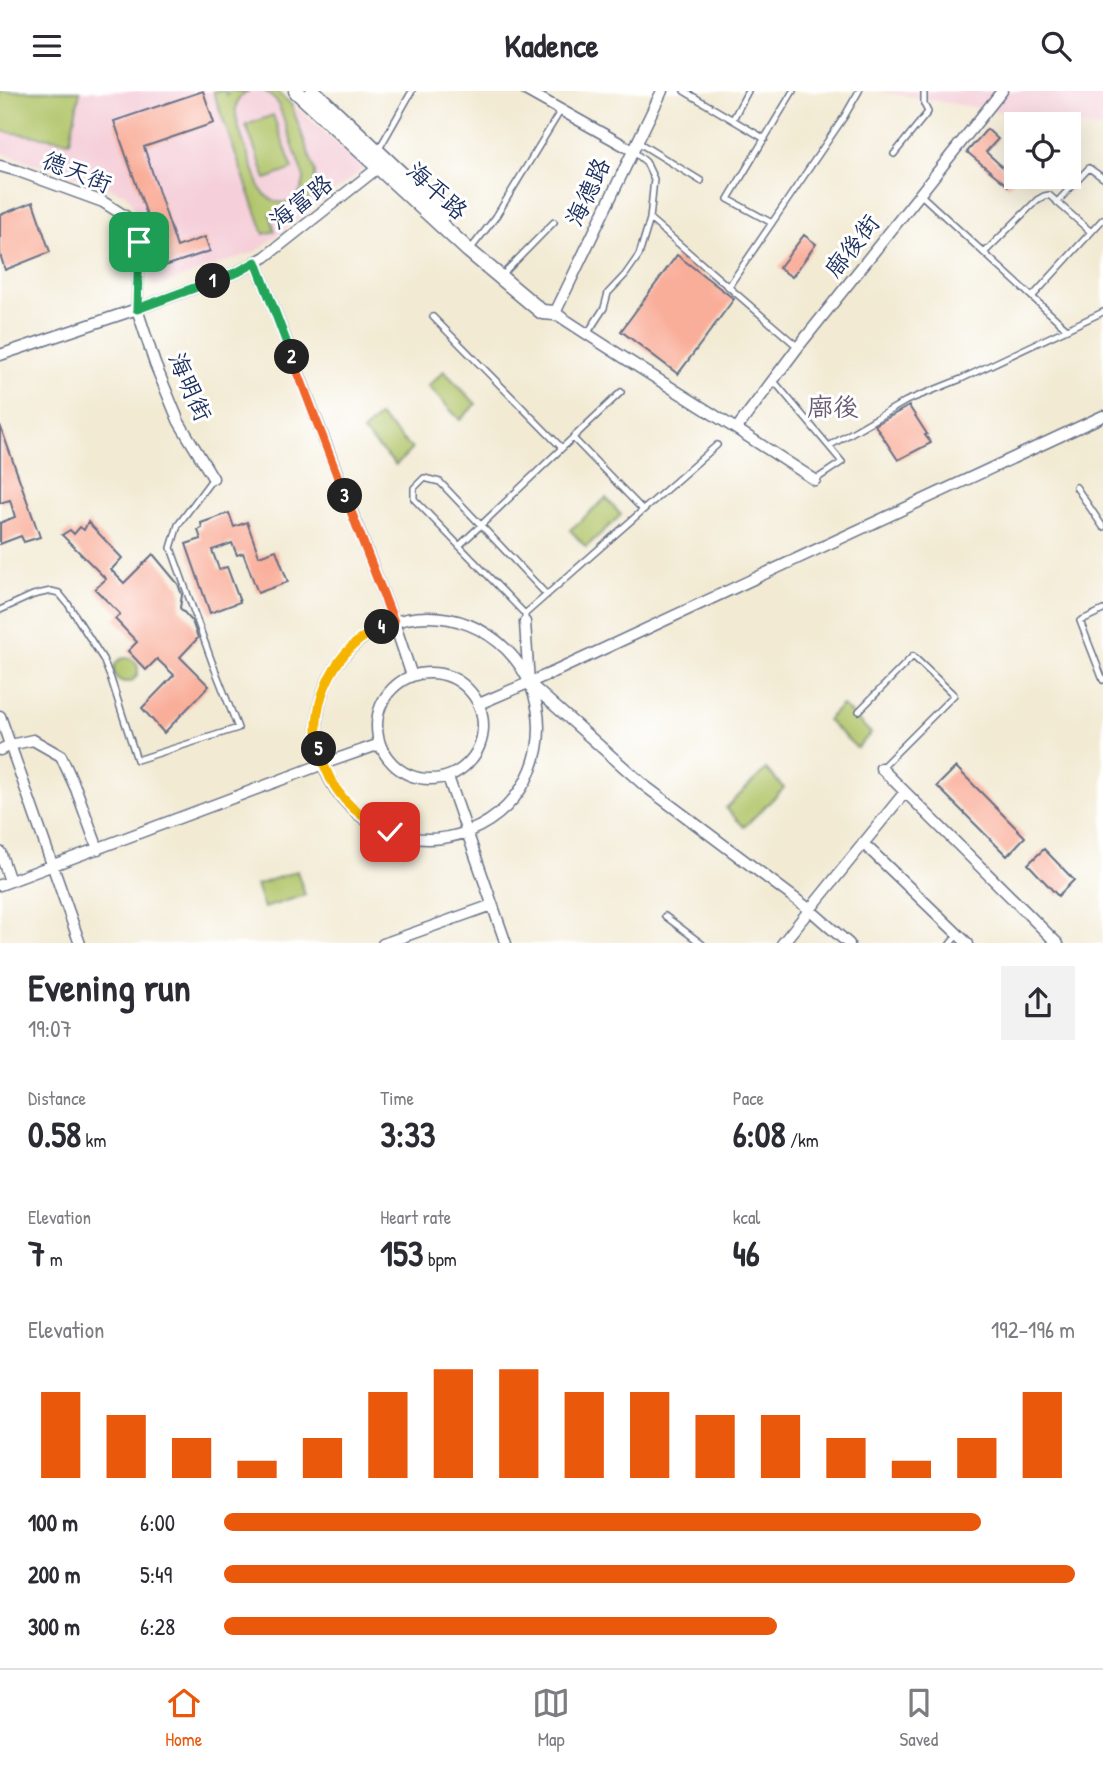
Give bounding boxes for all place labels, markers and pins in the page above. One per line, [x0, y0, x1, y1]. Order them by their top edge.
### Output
pin [109, 212, 169, 272]
pin: 1 [196, 263, 230, 299]
pin: 2 [274, 339, 310, 375]
pin: 3 [328, 479, 362, 513]
pin: 4 [364, 609, 400, 645]
pin: 5 [302, 731, 336, 767]
pin [360, 802, 420, 862]

